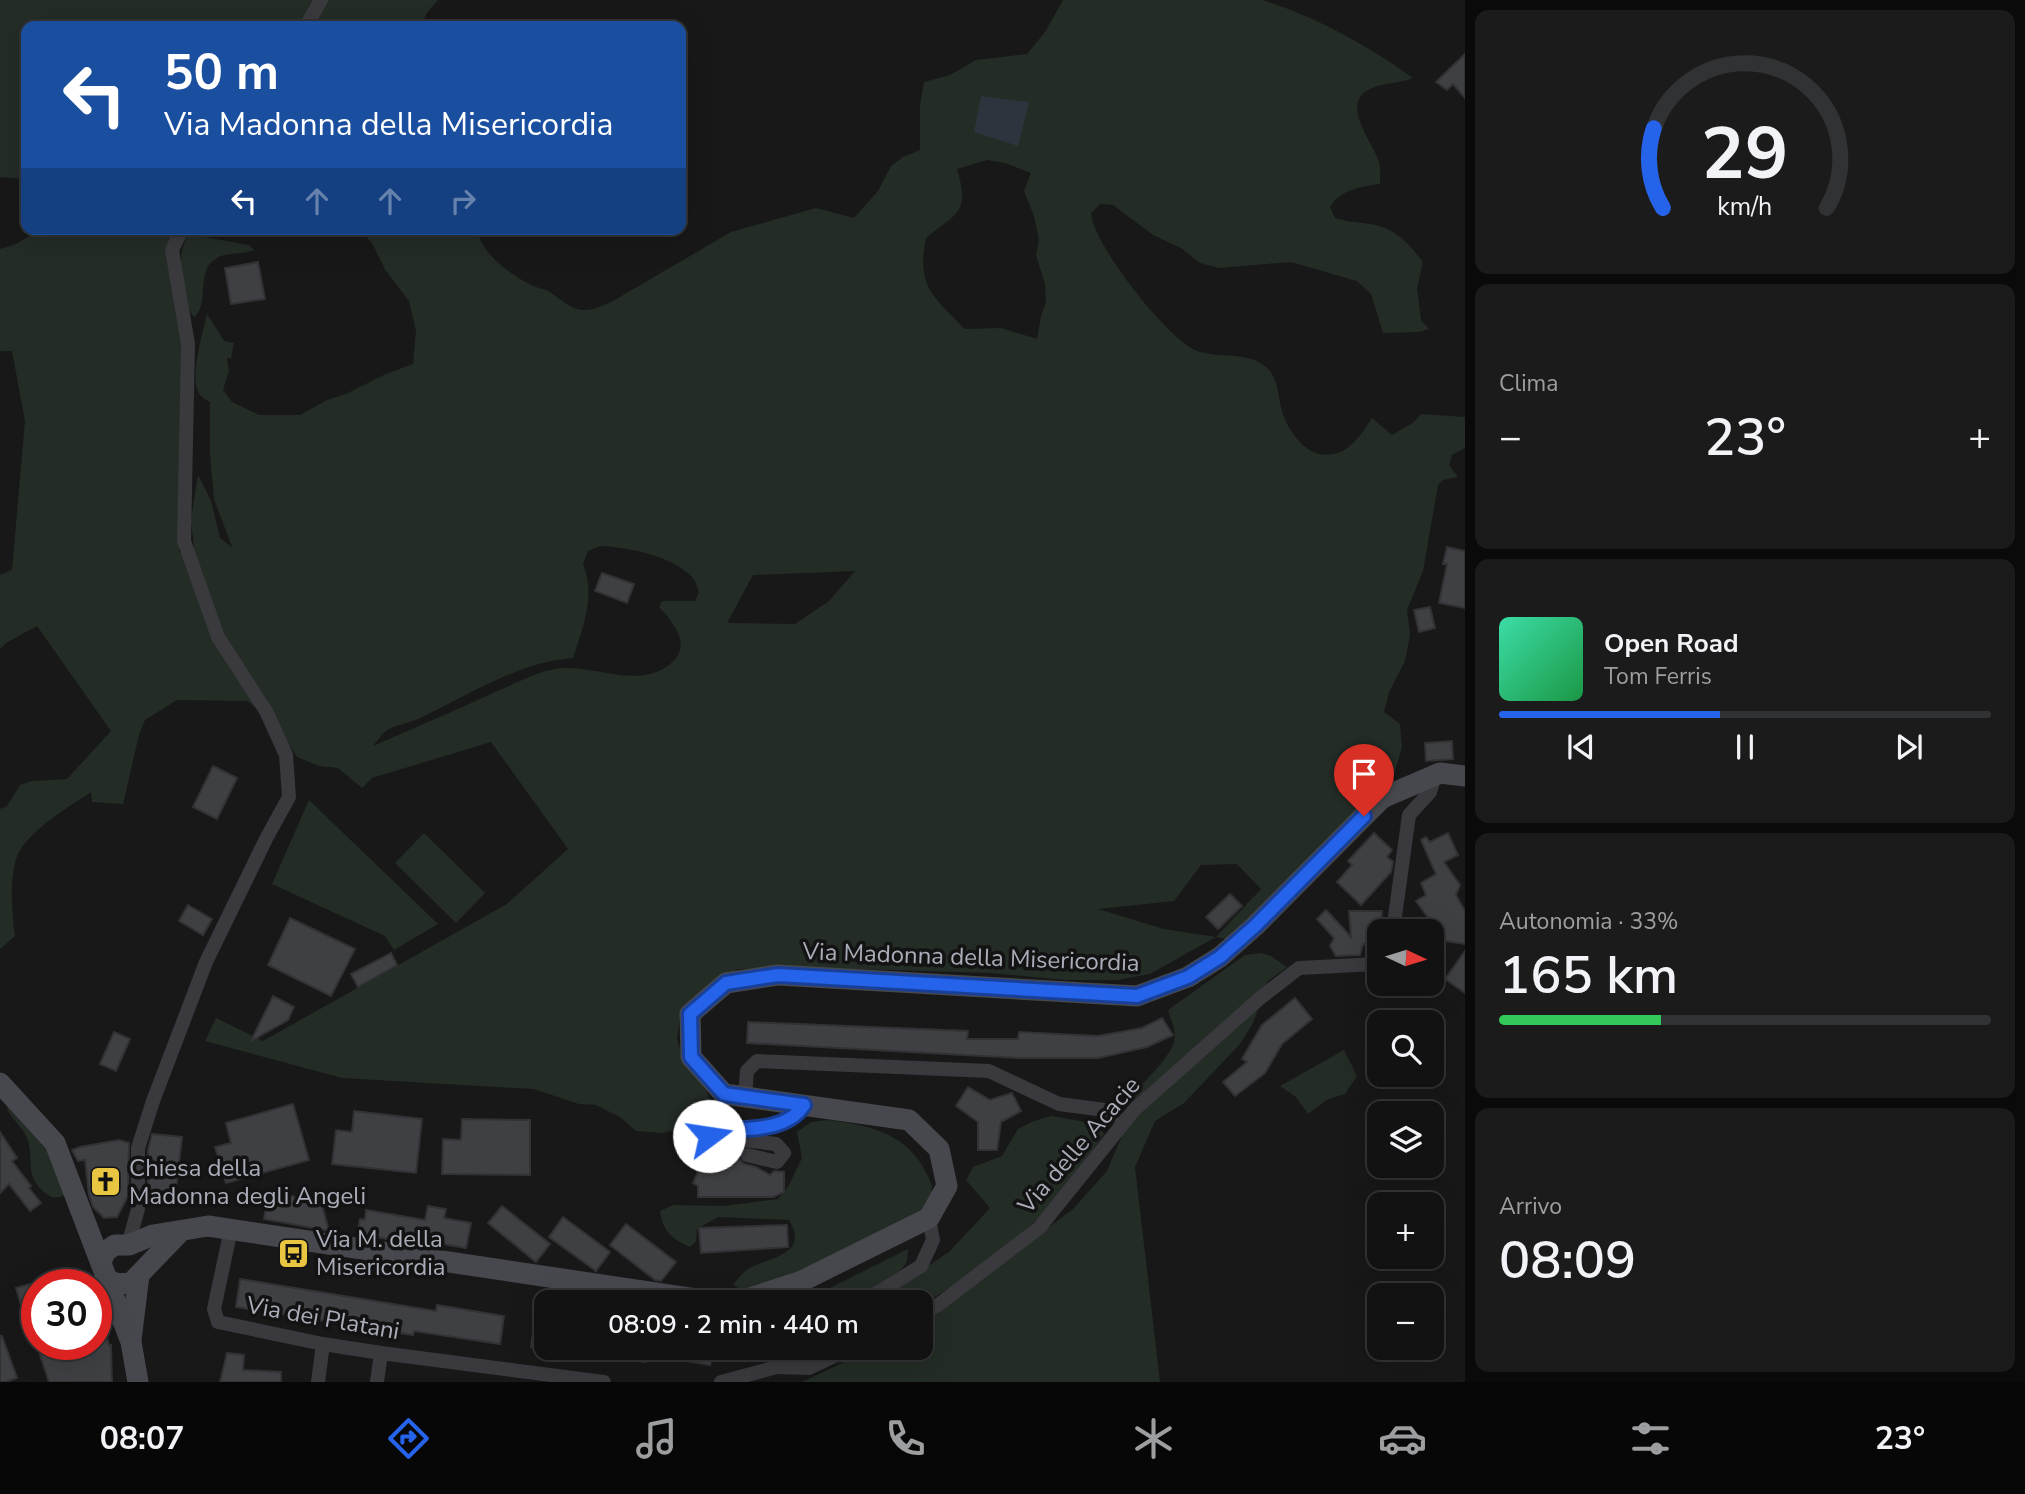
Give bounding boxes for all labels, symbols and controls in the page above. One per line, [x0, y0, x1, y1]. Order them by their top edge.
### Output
text: 50 m [164, 39, 279, 106]
icon: left [49, 49, 140, 140]
text: Via Madonna della Misericordia [164, 103, 613, 146]
text: 29 [1701, 105, 1789, 205]
icon: left [225, 182, 263, 220]
icon: ahead [298, 182, 336, 220]
icon: ahead [371, 182, 409, 220]
icon: right [444, 182, 482, 220]
text: km/h [1717, 190, 1773, 224]
text: Clima [1499, 368, 1559, 399]
text: 23° [1704, 402, 1786, 473]
text: − [1499, 412, 1522, 463]
text: + [1968, 412, 1991, 463]
text: Open Road [1604, 626, 1739, 661]
text: Tom Ferris [1604, 661, 1712, 692]
icon: previous [1562, 728, 1600, 766]
icon: pause [1726, 728, 1764, 766]
icon: next [1890, 728, 1928, 766]
pin [1334, 744, 1394, 816]
icon: arrive [1345, 755, 1383, 793]
text: Autonomia · 33% [1499, 906, 1679, 937]
north arrow [1367, 919, 1444, 996]
map controls [1367, 919, 1444, 1360]
street label: Via Madonna della Misericordia [801, 935, 1140, 979]
text: 165 km [1499, 940, 1678, 1011]
button: search [1367, 1010, 1444, 1087]
street label: Via delle Acacie [1010, 1070, 1147, 1221]
position arrow [672, 1099, 746, 1173]
button: layers [1367, 1101, 1444, 1178]
place label: Chiesa della Madonna degli Angeli [129, 1152, 366, 1212]
church icon: Chiesa della Madonna degli Angeli [89, 1165, 123, 1199]
text: Arrivo [1499, 1191, 1562, 1222]
button: + [1367, 1192, 1444, 1269]
place label: Via M. della Misericordia [315, 1223, 446, 1283]
text: 08:09 [1499, 1225, 1636, 1296]
bus stop icon: Via M. della Misericordia [276, 1236, 310, 1270]
speed limit sign: 30 [21, 1269, 112, 1360]
button: − [1367, 1283, 1444, 1360]
street label: Via dei Platani [243, 1289, 402, 1347]
text: 08:09 · 2 min · 440 m [608, 1307, 859, 1342]
icon: directions [384, 1414, 433, 1463]
icon: music [632, 1414, 681, 1463]
icon: phone [881, 1414, 930, 1463]
icon: climate [1129, 1414, 1178, 1463]
icon: car [1378, 1414, 1427, 1463]
icon: filters [1626, 1414, 1675, 1463]
text: 08:07 [100, 1417, 184, 1460]
text: 23° [1875, 1417, 1925, 1460]

